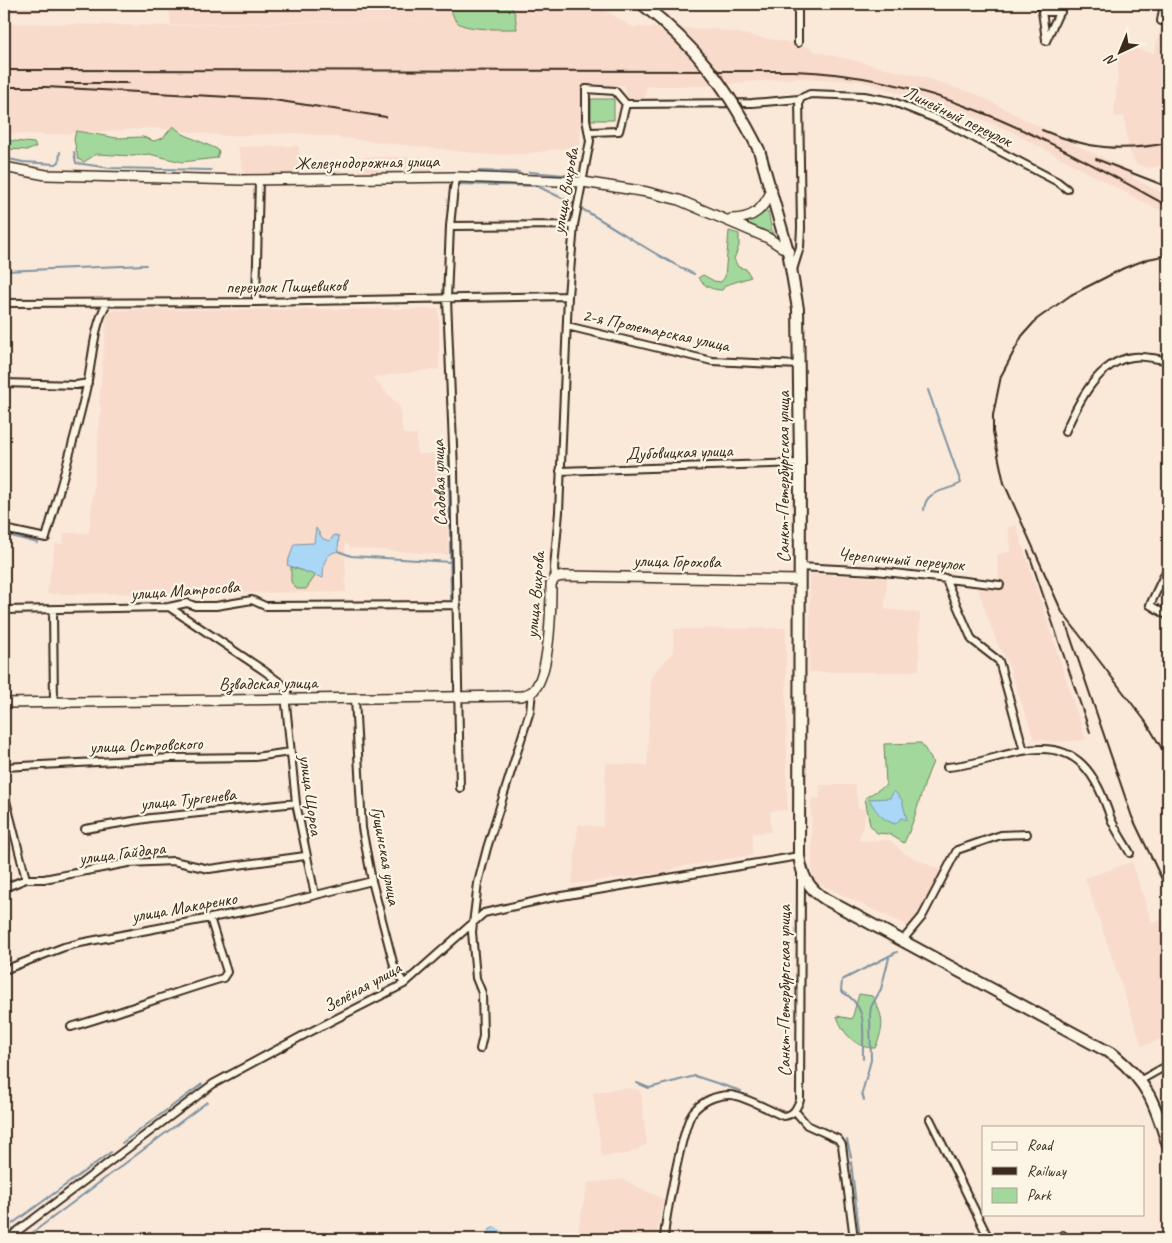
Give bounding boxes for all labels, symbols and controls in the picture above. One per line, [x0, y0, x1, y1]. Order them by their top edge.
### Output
north arrow [1094, 28, 1144, 78]
text: N [1101, 50, 1120, 70]
street label: Линейный переулок [901, 80, 1018, 153]
street label: улица Вихрова [546, 145, 584, 237]
street label: Железнодорожная улица [294, 150, 441, 175]
street label: переулок Пищевиков [226, 274, 349, 298]
street label: 2-я Пролетарская улица [581, 304, 733, 357]
street label: Санкт-Петербургская улица [772, 389, 794, 563]
street label: Садовая улица [426, 438, 452, 527]
street label: Дубовицкая улица [625, 439, 735, 465]
street label: Черепичный переулок [837, 543, 967, 576]
street label: улица Вихрова [520, 549, 550, 640]
street label: улица Горохова [632, 549, 722, 573]
street label: улица Матросова [129, 575, 241, 605]
street label: Взвадская улица [219, 671, 319, 696]
street label: улица Островского [88, 732, 204, 758]
street label: улица Щорса [294, 752, 328, 838]
street label: улица Тургенева [138, 783, 238, 815]
street label: Гущинская улица [367, 805, 406, 908]
street label: улица Гайдара [77, 837, 168, 869]
street label: улица Макаренко [129, 887, 240, 927]
street label: Санкт-Петербургская улица [773, 903, 795, 1077]
street label: Зелёная улица [319, 956, 406, 1017]
legend [982, 1126, 1144, 1216]
text: Road [1027, 1136, 1054, 1155]
text: Railway [1027, 1162, 1068, 1181]
text: Park [1027, 1186, 1052, 1205]

